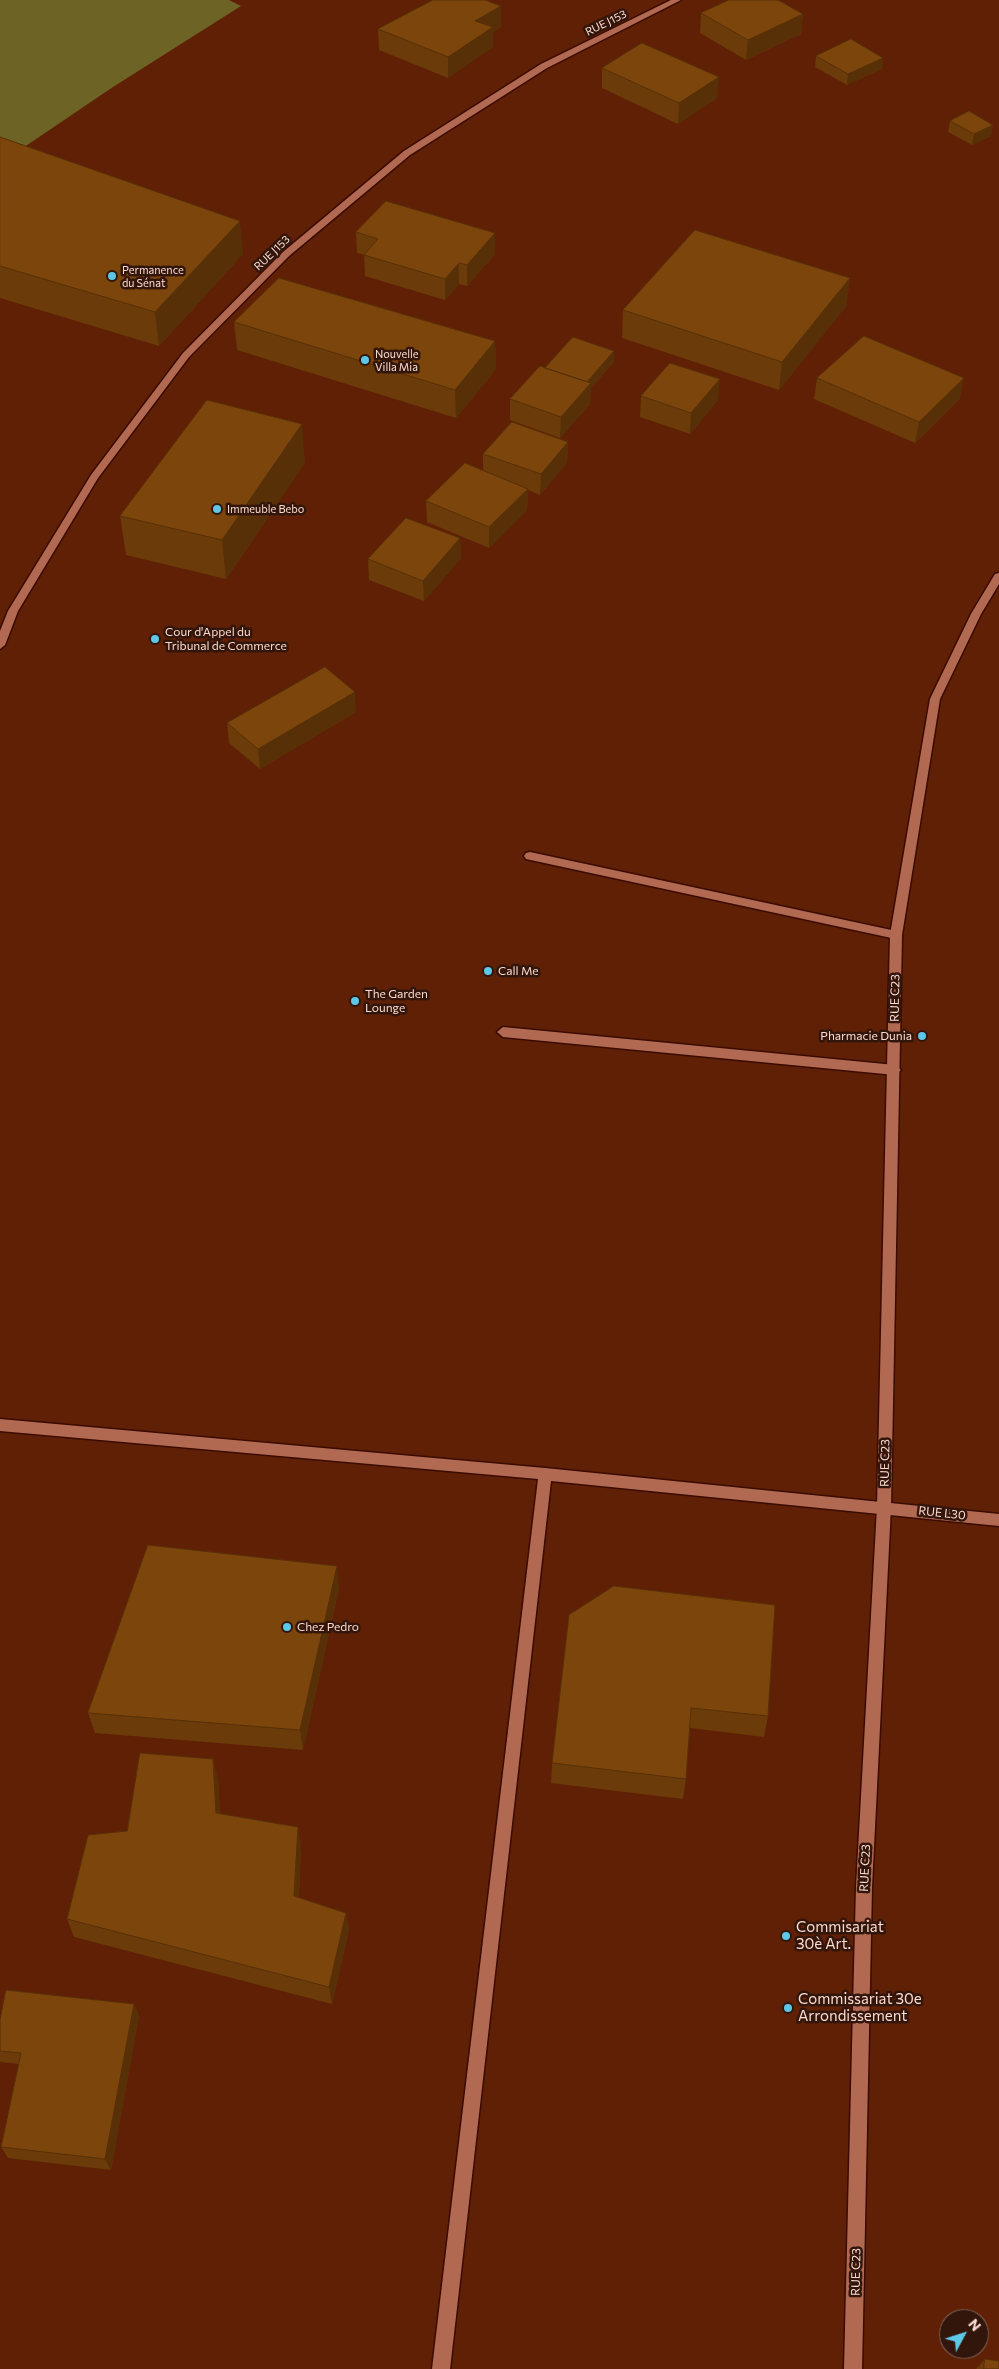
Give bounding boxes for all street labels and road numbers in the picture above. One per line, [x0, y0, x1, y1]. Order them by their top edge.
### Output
street label: RUE J153 [583, 7, 629, 39]
street label: RUE J153 [251, 233, 293, 273]
street label: RUE C23 [887, 974, 903, 1022]
street label: RUE C23 [877, 1439, 893, 1487]
street label: RUE L30 [918, 1503, 966, 1523]
street label: RUE C23 [857, 1844, 873, 1892]
street label: RUE C23 [848, 2248, 864, 2296]

